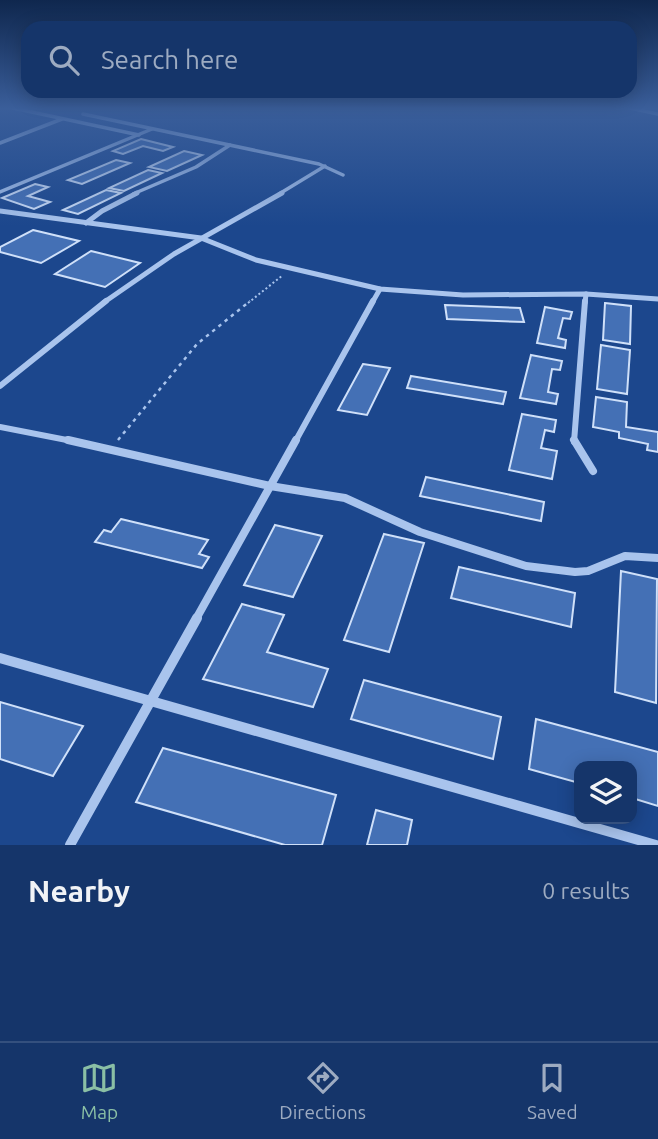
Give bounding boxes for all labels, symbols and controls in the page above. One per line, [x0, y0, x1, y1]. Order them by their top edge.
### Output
search box [21, 21, 637, 98]
icon: search [45, 41, 83, 79]
text: Search here [101, 45, 238, 74]
map controls [574, 761, 637, 824]
button: layers [574, 761, 637, 824]
text: Nearby [28, 874, 130, 908]
text: 0 results [542, 878, 630, 903]
tab: Map [80, 1059, 118, 1123]
tab: Directions [279, 1059, 366, 1123]
tab: Saved [527, 1059, 578, 1123]

